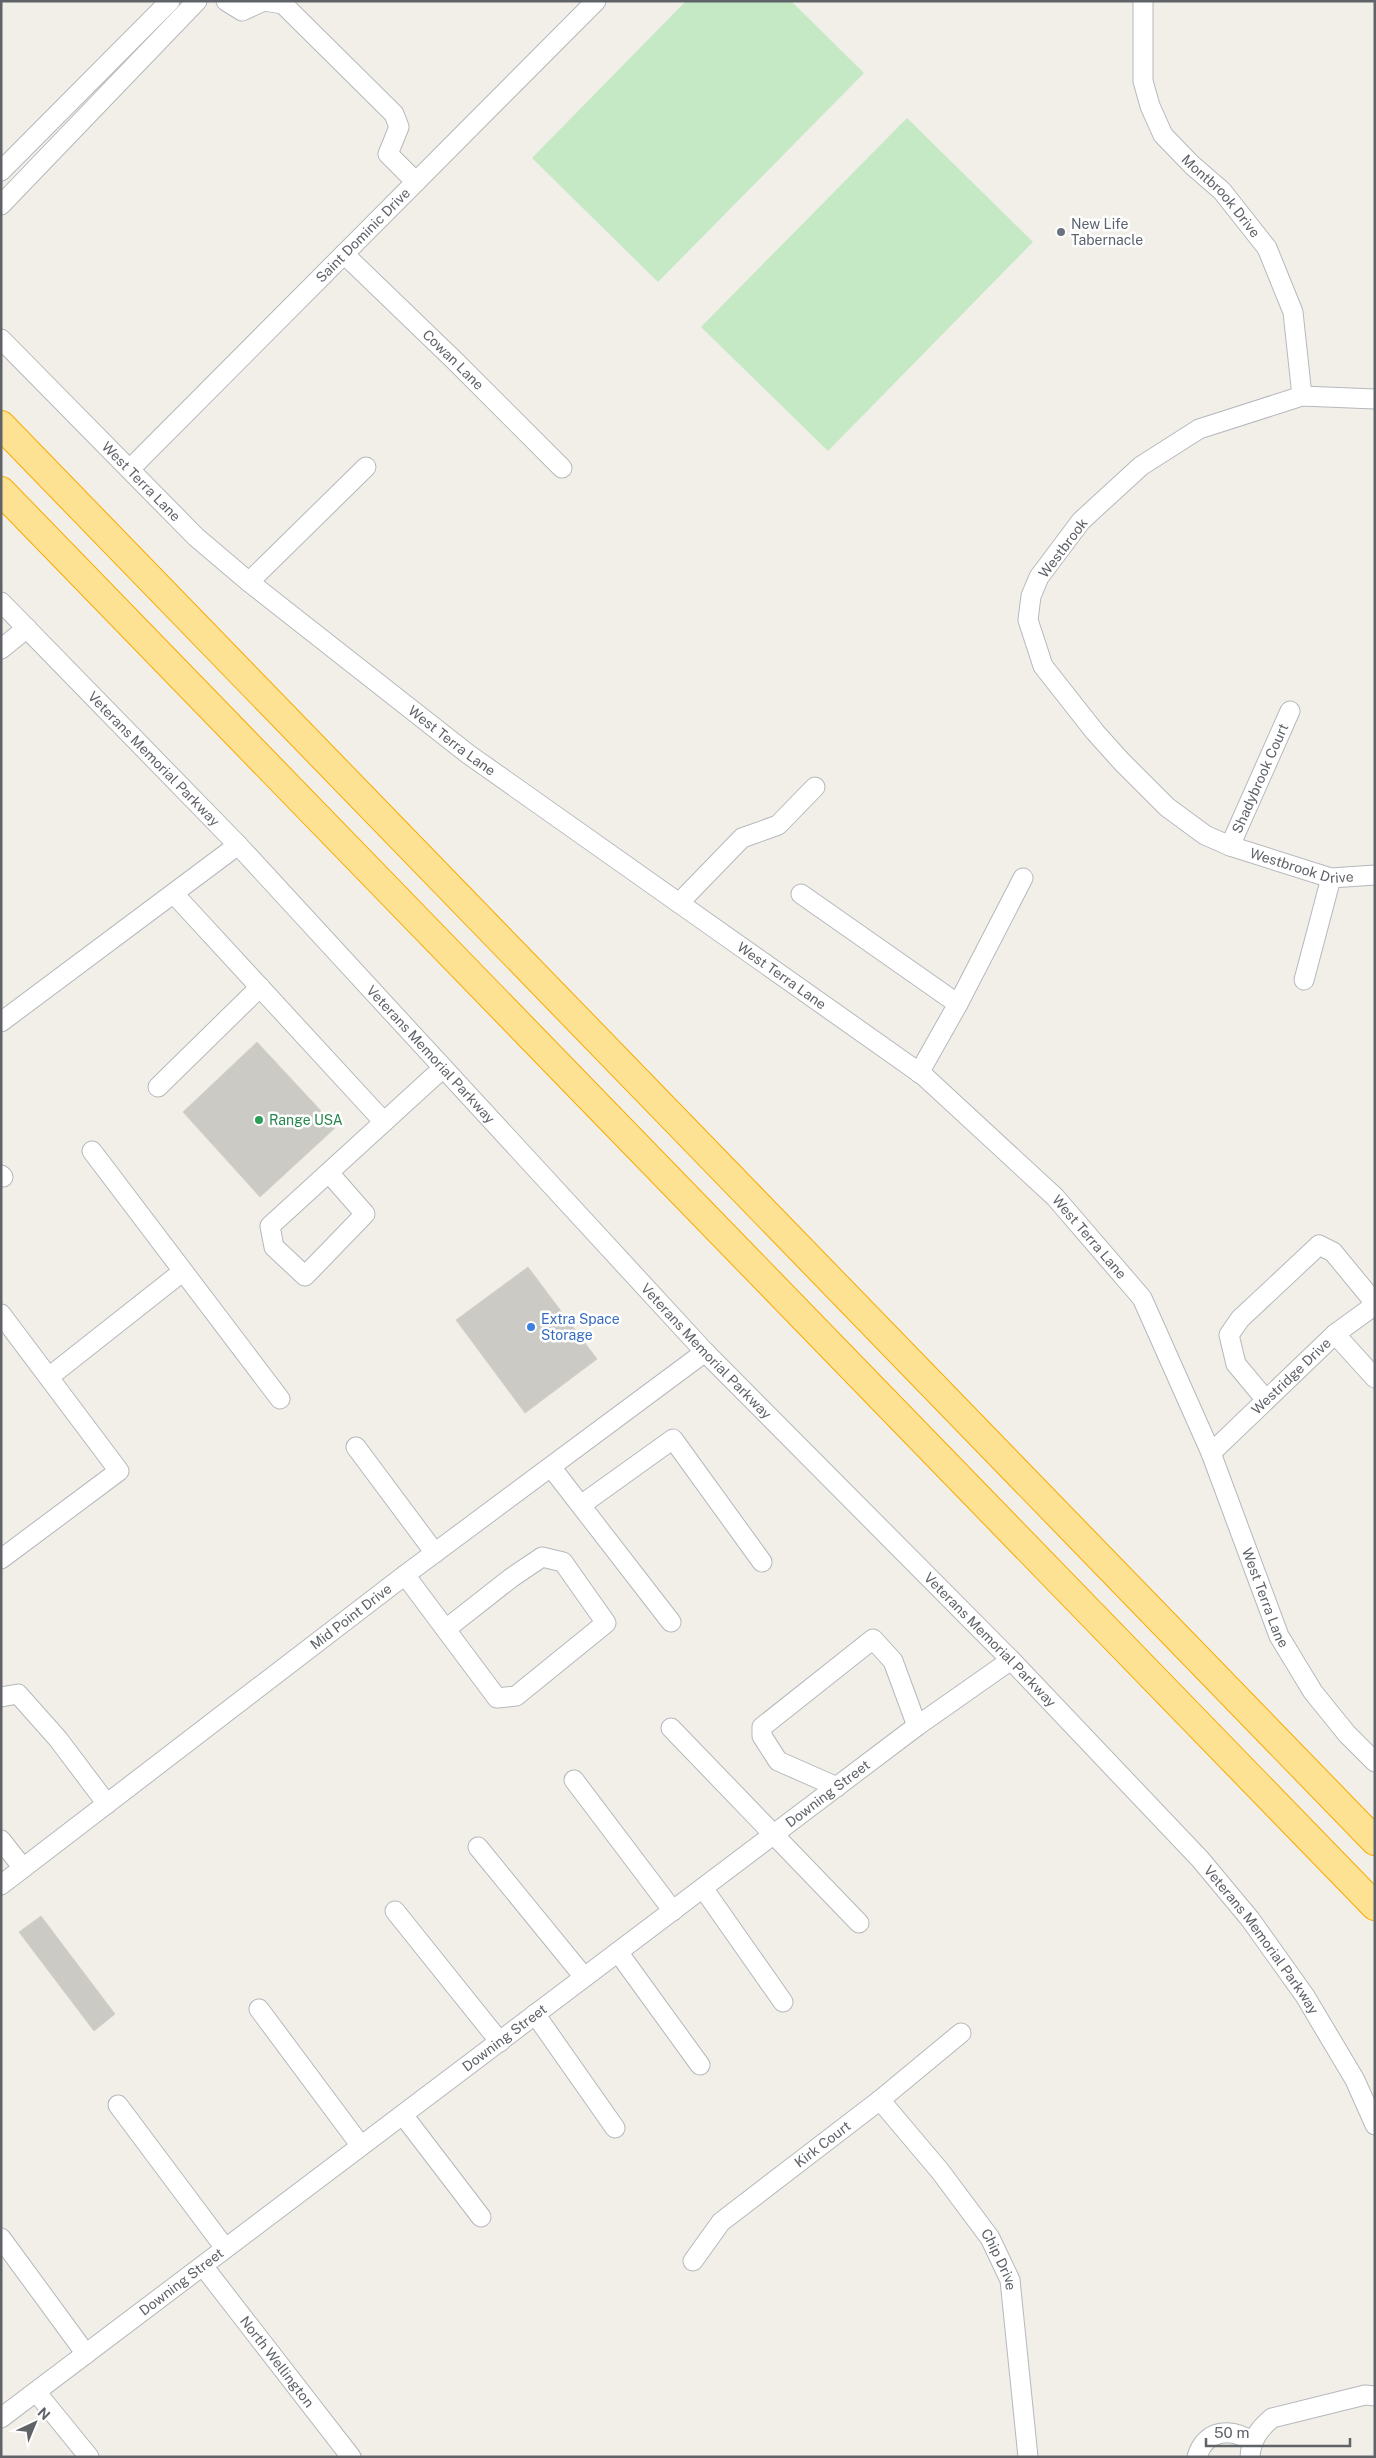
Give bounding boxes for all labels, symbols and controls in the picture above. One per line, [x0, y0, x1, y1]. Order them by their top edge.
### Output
street label: Montbrook Drive [1178, 151, 1263, 241]
street label: Saint Dominic Drive [312, 185, 413, 286]
place label: New Life Tabernacle [1071, 216, 1143, 248]
marker: New Life Tabernacle [1055, 226, 1067, 238]
street label: Cowan Lane [419, 326, 487, 393]
street label: West Terra Lane [99, 438, 184, 525]
street label: Westbrook [1035, 515, 1091, 581]
street label: Veterans Memorial Parkway [85, 688, 223, 830]
street label: West Terra Lane [405, 702, 499, 779]
street label: Shadybrook Court [1229, 721, 1291, 836]
street label: Westbrook Drive [1248, 845, 1354, 886]
street label: West Terra Lane [734, 939, 829, 1012]
street label: Veterans Memorial Parkway [363, 982, 499, 1127]
place label: Range USA [269, 1112, 343, 1128]
marker: Range USA [253, 1114, 265, 1126]
street label: West Terra Lane [1049, 1192, 1130, 1282]
street label: Veterans Memorial Parkway [638, 1280, 775, 1423]
place label: Extra Space Storage [541, 1311, 620, 1343]
marker: Extra Space Storage [525, 1321, 537, 1333]
street label: Westridge Drive [1248, 1334, 1334, 1418]
street label: West Terra Lane [1239, 1546, 1292, 1650]
street label: Veterans Memorial Parkway [921, 1569, 1060, 1711]
street label: Mid Point Drive [307, 1580, 395, 1653]
street label: Downing Street [782, 1757, 873, 1830]
street label: Veterans Memorial Parkway [1201, 1862, 1322, 2017]
street label: Downing Street [459, 2001, 550, 2075]
street label: Kirk Court [791, 2118, 854, 2171]
street label: Chip Drive [978, 2225, 1019, 2291]
street label: Downing Street [136, 2245, 227, 2319]
street label: North Wellington [237, 2313, 317, 2410]
north arrow [10, 2398, 60, 2448]
text: N [35, 2404, 54, 2423]
scale bar [1206, 2416, 1350, 2448]
text: 50 m [1214, 2424, 1249, 2441]

